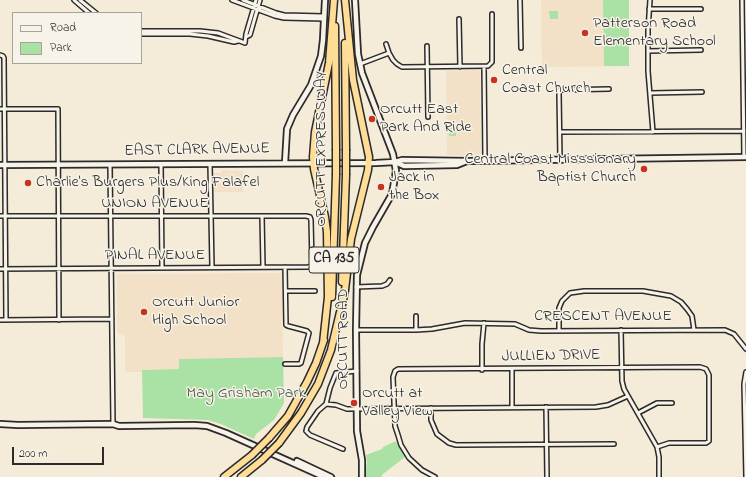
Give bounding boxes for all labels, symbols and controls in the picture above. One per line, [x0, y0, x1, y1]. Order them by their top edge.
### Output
legend [12, 12, 142, 64]
place label: Patterson Road Elementary School [593, 14, 716, 52]
text: Road [50, 19, 76, 37]
marker: Patterson Road Elementary School [580, 28, 590, 38]
text: Park [50, 39, 72, 57]
place label: Central Coast Church [502, 61, 590, 99]
street label: ORCUTT EXPRESSWAY [312, 71, 332, 227]
marker: Central Coast Church [489, 75, 499, 85]
place label: Orcutt East Park And Ride [380, 100, 472, 138]
marker: Orcutt East Park And Ride [367, 114, 377, 124]
street label: EAST CLARK AVENUE [124, 140, 270, 162]
place label: Central Coast Misssionary Baptist Church [465, 150, 636, 188]
marker: Central Coast Misssionary Baptist Church [639, 164, 649, 174]
place label: Jack in the Box [389, 168, 439, 206]
place label: Charlie's Burgers Plus/King Falafel [36, 173, 259, 193]
marker: Charlie's Burgers Plus/King Falafel [23, 178, 33, 188]
marker: Jack in the Box [376, 182, 386, 192]
street label: UNION AVENUE [101, 194, 209, 214]
street label: PINAL AVENUE [105, 246, 205, 266]
road number: CA 135 [309, 247, 359, 273]
street label: ORCUTT ROAD [334, 289, 354, 389]
place label: Orcutt Junior High School [152, 293, 239, 331]
marker: Orcutt Junior High School [139, 307, 149, 317]
street label: CRESCENT AVENUE [534, 307, 672, 327]
street label: JULLIEN DRIVE [502, 347, 600, 367]
park label: May Grisham Park [187, 384, 305, 404]
place label: Orcutt at Valley View [362, 384, 432, 422]
marker: Orcutt at Valley View [349, 398, 359, 408]
scale bar [14, 439, 106, 465]
text: 200 m [19, 445, 48, 463]

